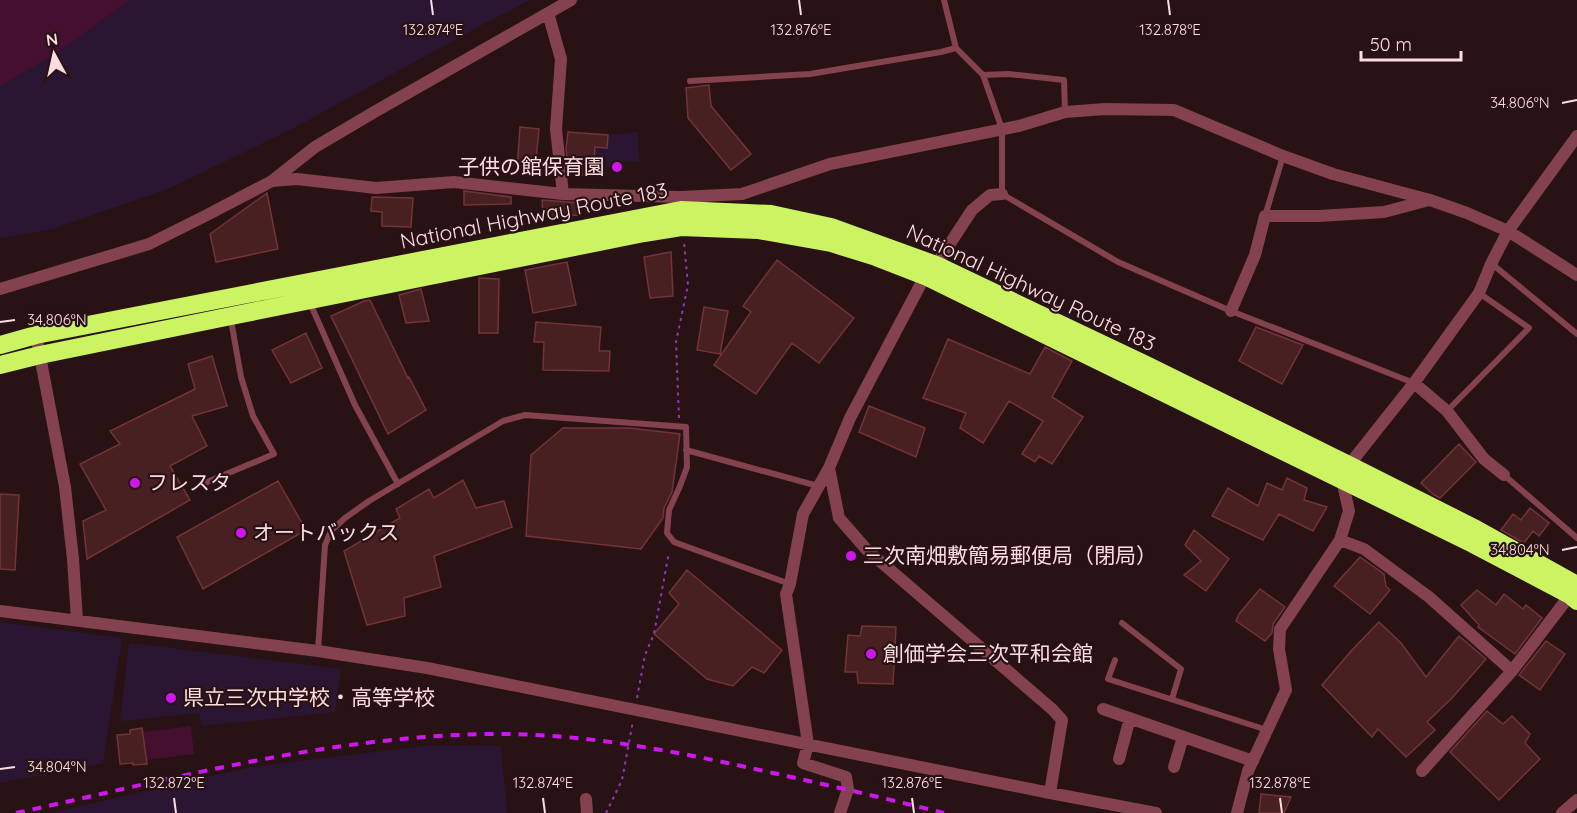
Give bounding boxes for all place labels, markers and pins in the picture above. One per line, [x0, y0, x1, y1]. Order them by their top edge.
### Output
place label: 子供の館保育園 [458, 153, 605, 179]
marker: 子供の館保育園 [610, 160, 624, 174]
place label: フレスタ [147, 469, 231, 495]
marker: フレスタ [128, 476, 142, 490]
place label: オートバックス [253, 519, 399, 545]
marker: オートバックス [234, 526, 248, 540]
place label: 三次南畑敷簡易郵便局（閉局） [863, 542, 1157, 568]
marker: 三次南畑敷簡易郵便局（閉局） [844, 549, 858, 563]
place label: 創価学会三次平和会館 [883, 640, 1093, 666]
marker: 創価学会三次平和会館 [864, 647, 878, 661]
place label: 県立三次中学校・高等学校 [183, 684, 435, 710]
marker: 県立三次中学校・高等学校 [164, 691, 178, 705]

